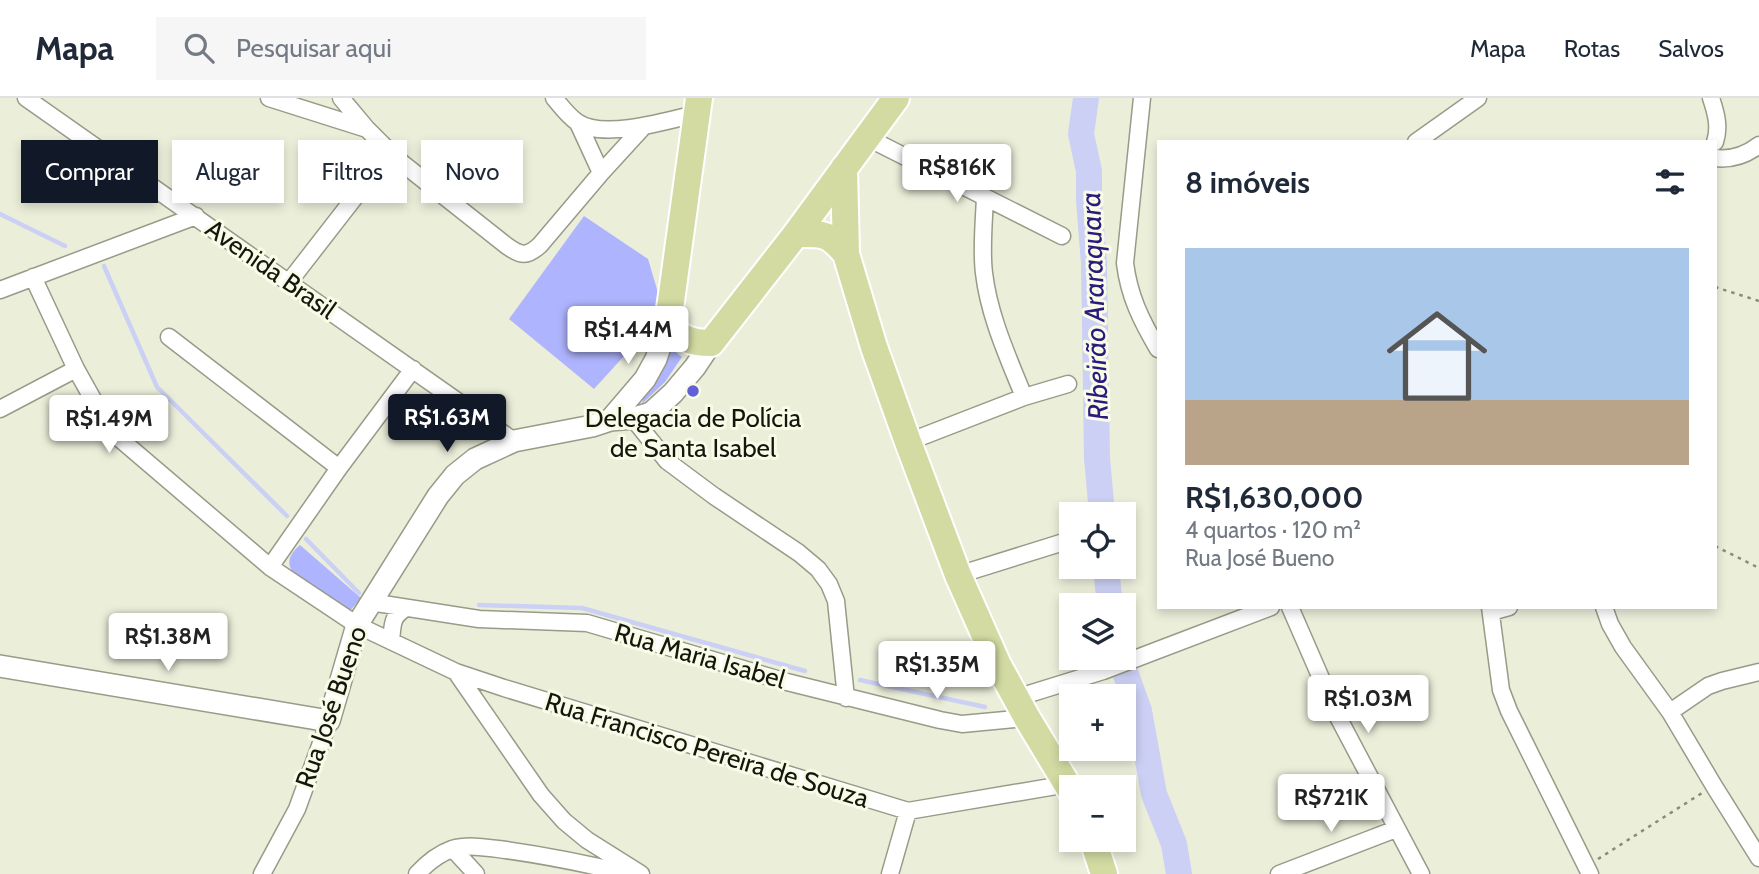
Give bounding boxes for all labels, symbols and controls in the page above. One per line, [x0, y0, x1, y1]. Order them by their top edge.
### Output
search box [156, 17, 646, 80]
text: Mapa [35, 28, 114, 68]
icon: search [180, 29, 218, 67]
text: Pesquisar aqui [236, 32, 392, 64]
text: Mapa [1470, 34, 1526, 63]
text: Rotas [1564, 34, 1620, 63]
text: Salvos [1658, 34, 1724, 63]
chip: Comprar [21, 140, 158, 203]
chip: Alugar [172, 140, 284, 203]
chip: Filtros [298, 140, 407, 203]
chip: Novo [421, 140, 523, 203]
pin: R$816K [900, 144, 1014, 204]
text: R$816K [918, 153, 996, 181]
icon: filters [1651, 163, 1689, 201]
text: 8 imóveis [1185, 164, 1310, 201]
water label: Ribeirão Araraquara [1073, 191, 1115, 421]
street label: Avenida Brasil [200, 212, 342, 326]
icon: home [1374, 293, 1500, 419]
pin: R$1.44M [563, 306, 693, 366]
text: R$1.44M [583, 315, 673, 343]
marker: Delegacia de Polícia de Santa Isabel [685, 383, 701, 399]
pin: R$1.63M [382, 394, 512, 454]
pin: R$1.49M [44, 396, 174, 455]
place label: Delegacia de Polícia de Santa Isabel [585, 402, 802, 464]
text: R$1.63M [404, 403, 490, 431]
text: R$1.49M [65, 404, 153, 432]
text: R$1,630,000 [1185, 479, 1363, 516]
map controls [1059, 502, 1136, 852]
button: locate [1059, 502, 1136, 579]
text: 4 quartos · 120 m² [1185, 516, 1361, 544]
text: Rua José Bueno [1185, 544, 1334, 572]
button: layers [1059, 593, 1136, 670]
pin: R$1.38M [103, 614, 233, 673]
street label: Rua Maria Isabel [611, 616, 789, 696]
text: R$1.38M [125, 622, 211, 650]
street label: Rua José Bueno [288, 622, 374, 792]
pin: R$1.35M [872, 642, 1002, 701]
text: R$1.35M [894, 650, 980, 678]
pin: R$1.03M [1303, 676, 1433, 735]
button: + [1059, 684, 1136, 761]
text: R$1.03M [1324, 684, 1412, 712]
street label: Rua Francisco Pereira de Souza [541, 685, 873, 815]
pin: R$721K [1274, 774, 1388, 834]
button: − [1059, 775, 1136, 852]
text: R$721K [1294, 783, 1368, 811]

